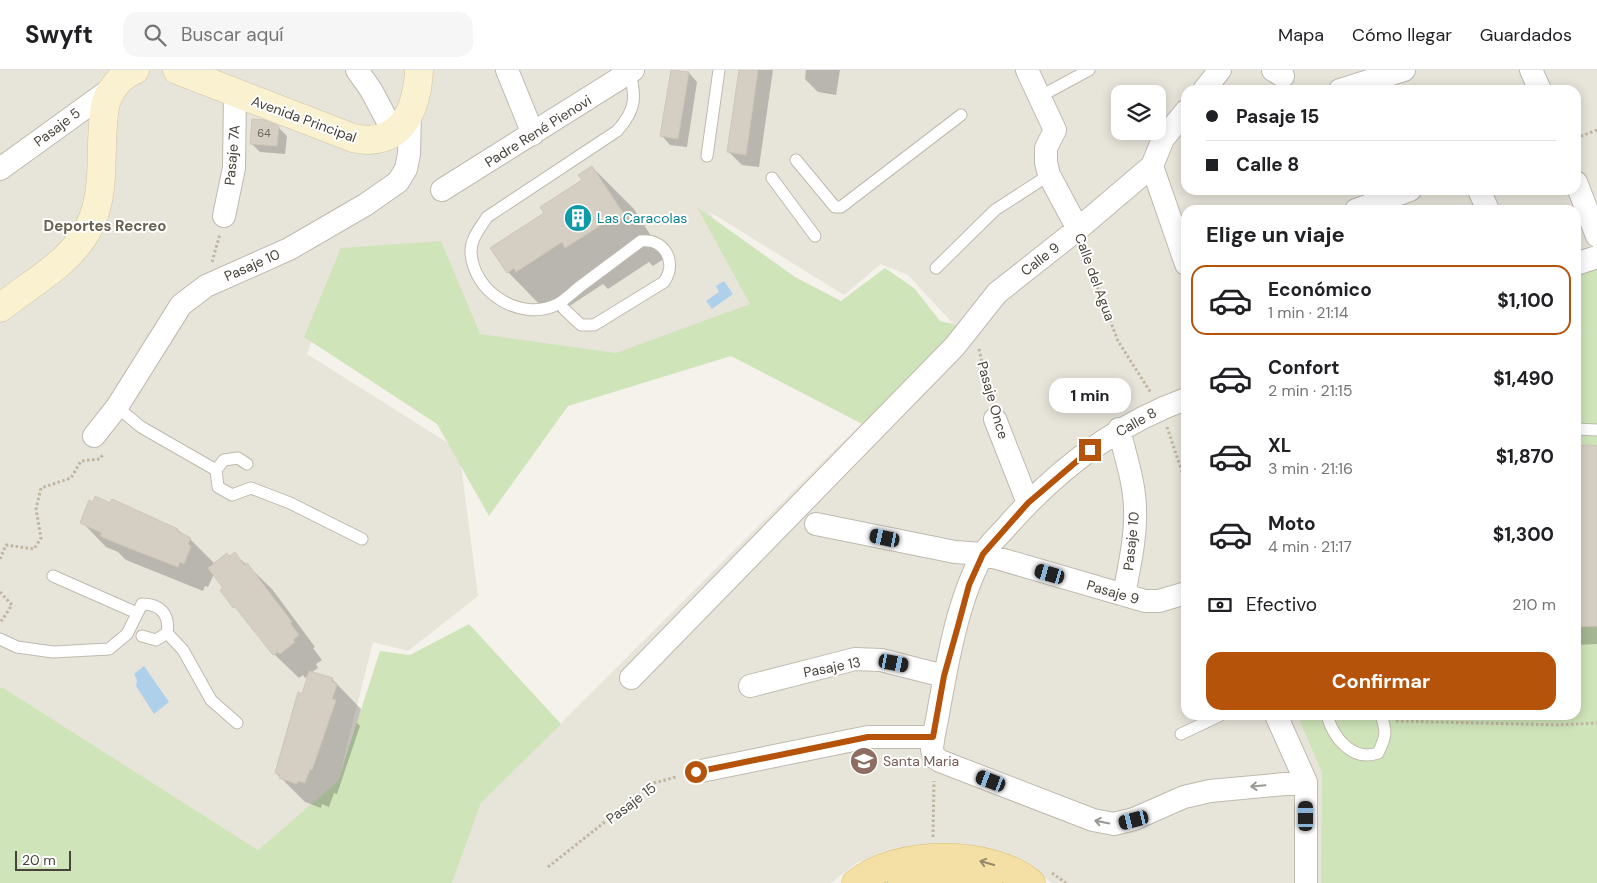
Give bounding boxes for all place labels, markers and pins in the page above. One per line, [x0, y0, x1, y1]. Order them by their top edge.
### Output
building icon: Las Caracolas [563, 203, 593, 233]
place label: Las Caracolas [597, 209, 687, 227]
school or university icon: Santa Maria [849, 746, 879, 776]
place label: Santa Maria [883, 752, 959, 770]

